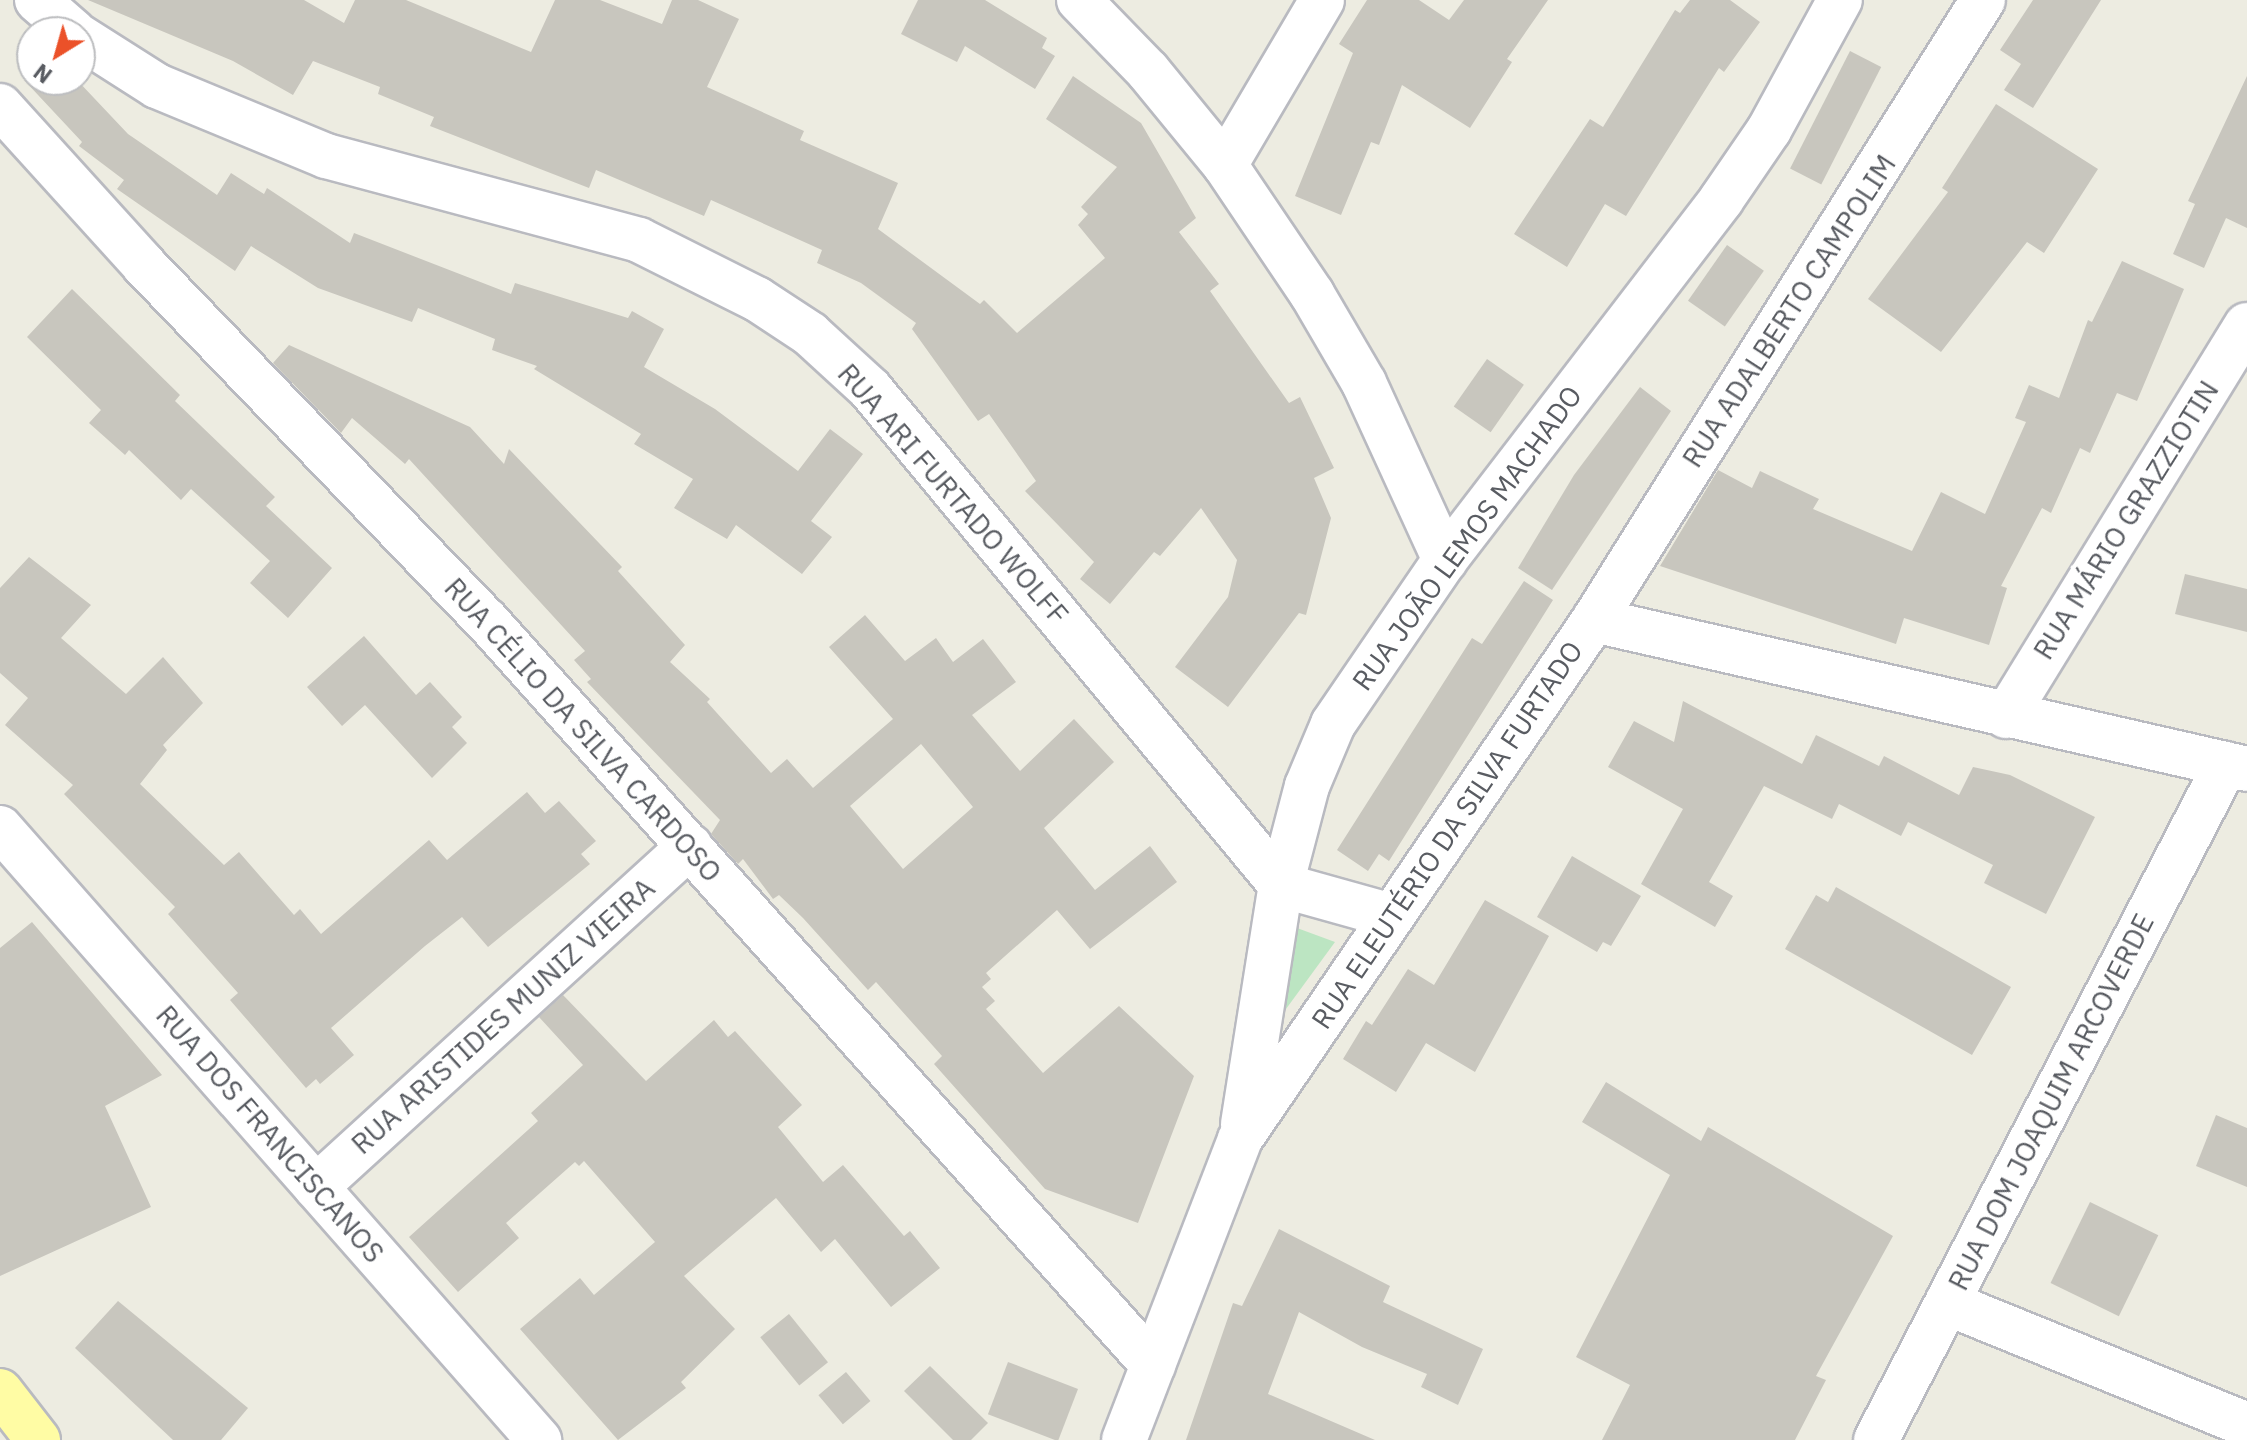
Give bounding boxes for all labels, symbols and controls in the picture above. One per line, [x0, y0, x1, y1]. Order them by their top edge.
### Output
north arrow [16, 16, 96, 96]
text: N [27, 58, 58, 90]
street label: RUA ADALBERTO CAMPOLIM [1675, 148, 1903, 474]
street label: RUA ARI FURTADO WOLFF [831, 357, 1075, 631]
street label: RUA MÁRIO GRAZZIOTIN [2026, 375, 2226, 665]
street label: RUA JOÃO LEMOS MACHADO [1345, 379, 1589, 697]
street label: RUA CÉLIO DA SILVA CARDOSO [438, 571, 728, 889]
street label: RUA ELEUTÉRIO DA SILVA FURTADO [1304, 635, 1590, 1035]
street label: RUA ARISTIDES MUNIZ VIEIRA [345, 871, 661, 1161]
street label: RUA DOM JOAQUIM ARCOVERDE [1941, 908, 2161, 1296]
street label: RUA DOS FRANCISCANOS [149, 999, 391, 1269]

